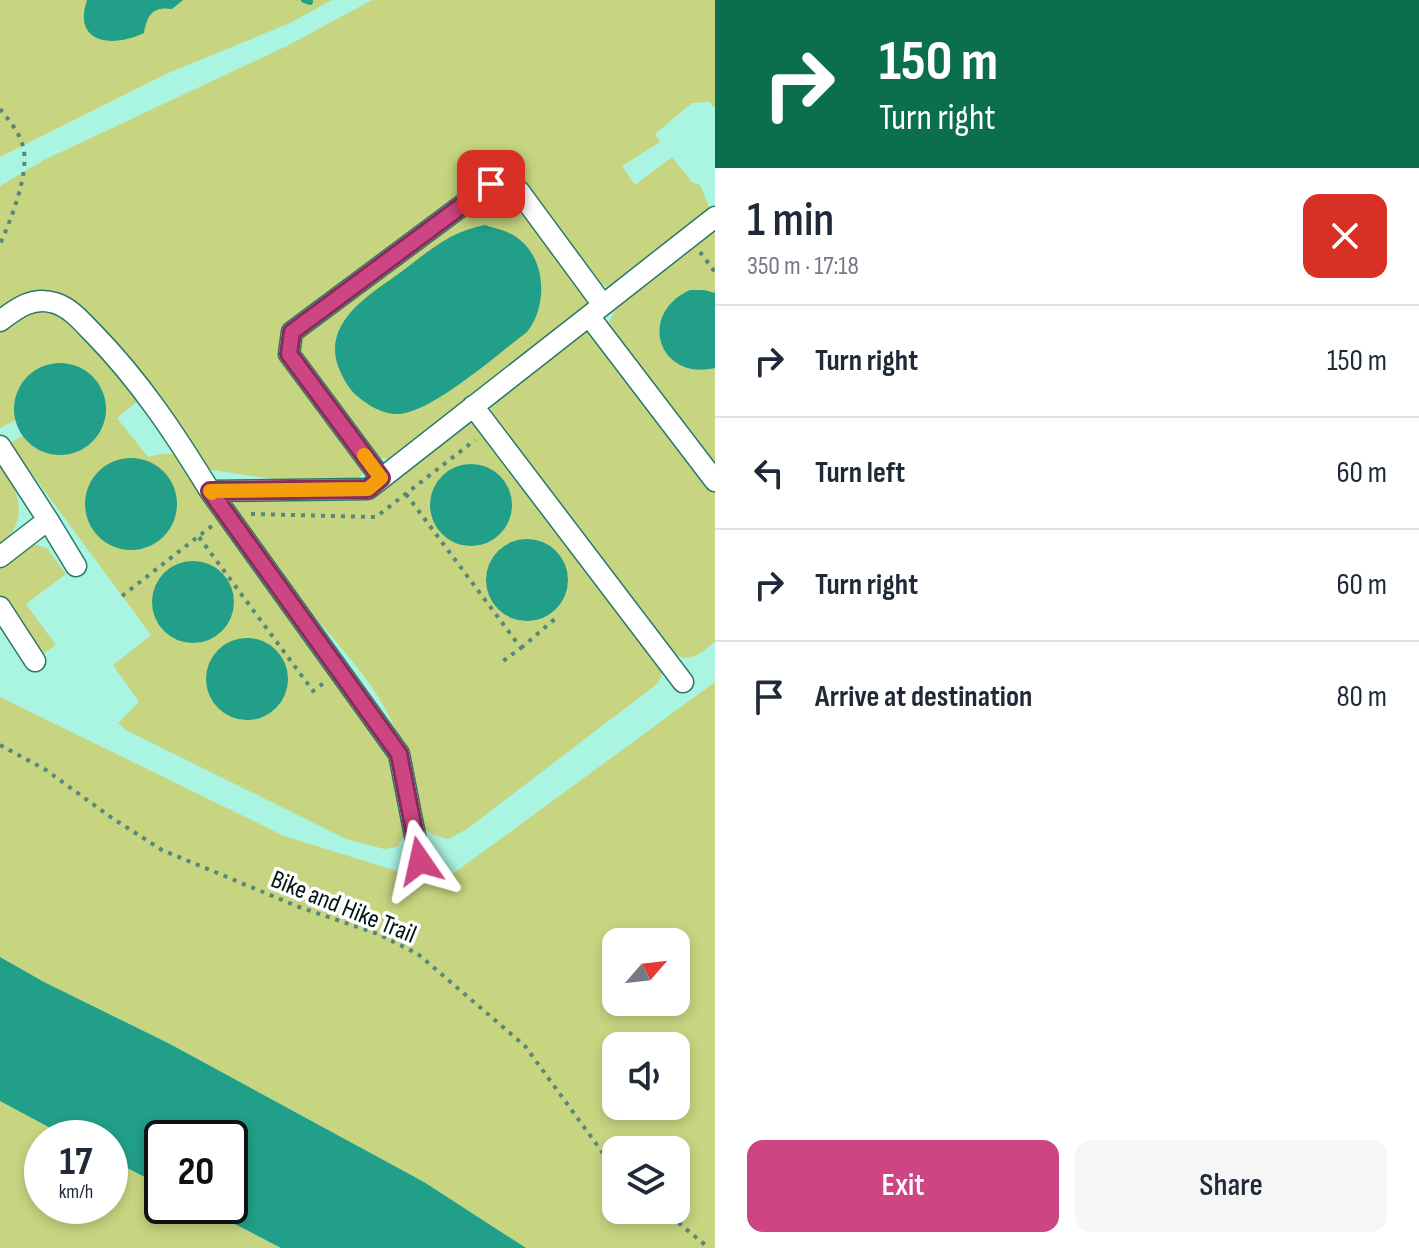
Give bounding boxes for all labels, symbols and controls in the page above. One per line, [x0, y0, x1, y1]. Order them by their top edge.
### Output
text: 150 m [879, 29, 998, 96]
icon: right [747, 32, 851, 136]
text: Turn right [879, 97, 996, 140]
pin [457, 150, 525, 218]
icon: arrive [469, 162, 513, 206]
text: 1 min [747, 192, 834, 249]
button: close [1303, 194, 1387, 278]
text: 350 m · 17:18 [747, 251, 859, 282]
icon: right [747, 339, 791, 383]
text: Turn right [815, 343, 918, 379]
text: 150 m [1327, 343, 1387, 379]
icon: left [747, 451, 791, 495]
text: Turn left [815, 455, 905, 491]
text: 60 m [1336, 455, 1387, 491]
icon: right [747, 563, 791, 607]
text: Turn right [815, 567, 918, 603]
text: 60 m [1336, 567, 1387, 603]
icon: arrive [747, 675, 791, 719]
text: Arrive at destination [815, 679, 1032, 715]
text: 80 m [1336, 679, 1387, 715]
position arrow [378, 819, 462, 903]
street label: Bike and Hike Trail [266, 864, 421, 951]
north arrow [602, 928, 690, 1016]
map controls [602, 928, 690, 1224]
button: sound [602, 1032, 690, 1120]
speed limit sign: 20 [144, 1120, 248, 1224]
button: layers [602, 1136, 690, 1224]
text: 17 [60, 1138, 92, 1186]
button: Exit [747, 1140, 1059, 1232]
button: Share [1075, 1140, 1387, 1232]
text: km/h [59, 1180, 93, 1204]

